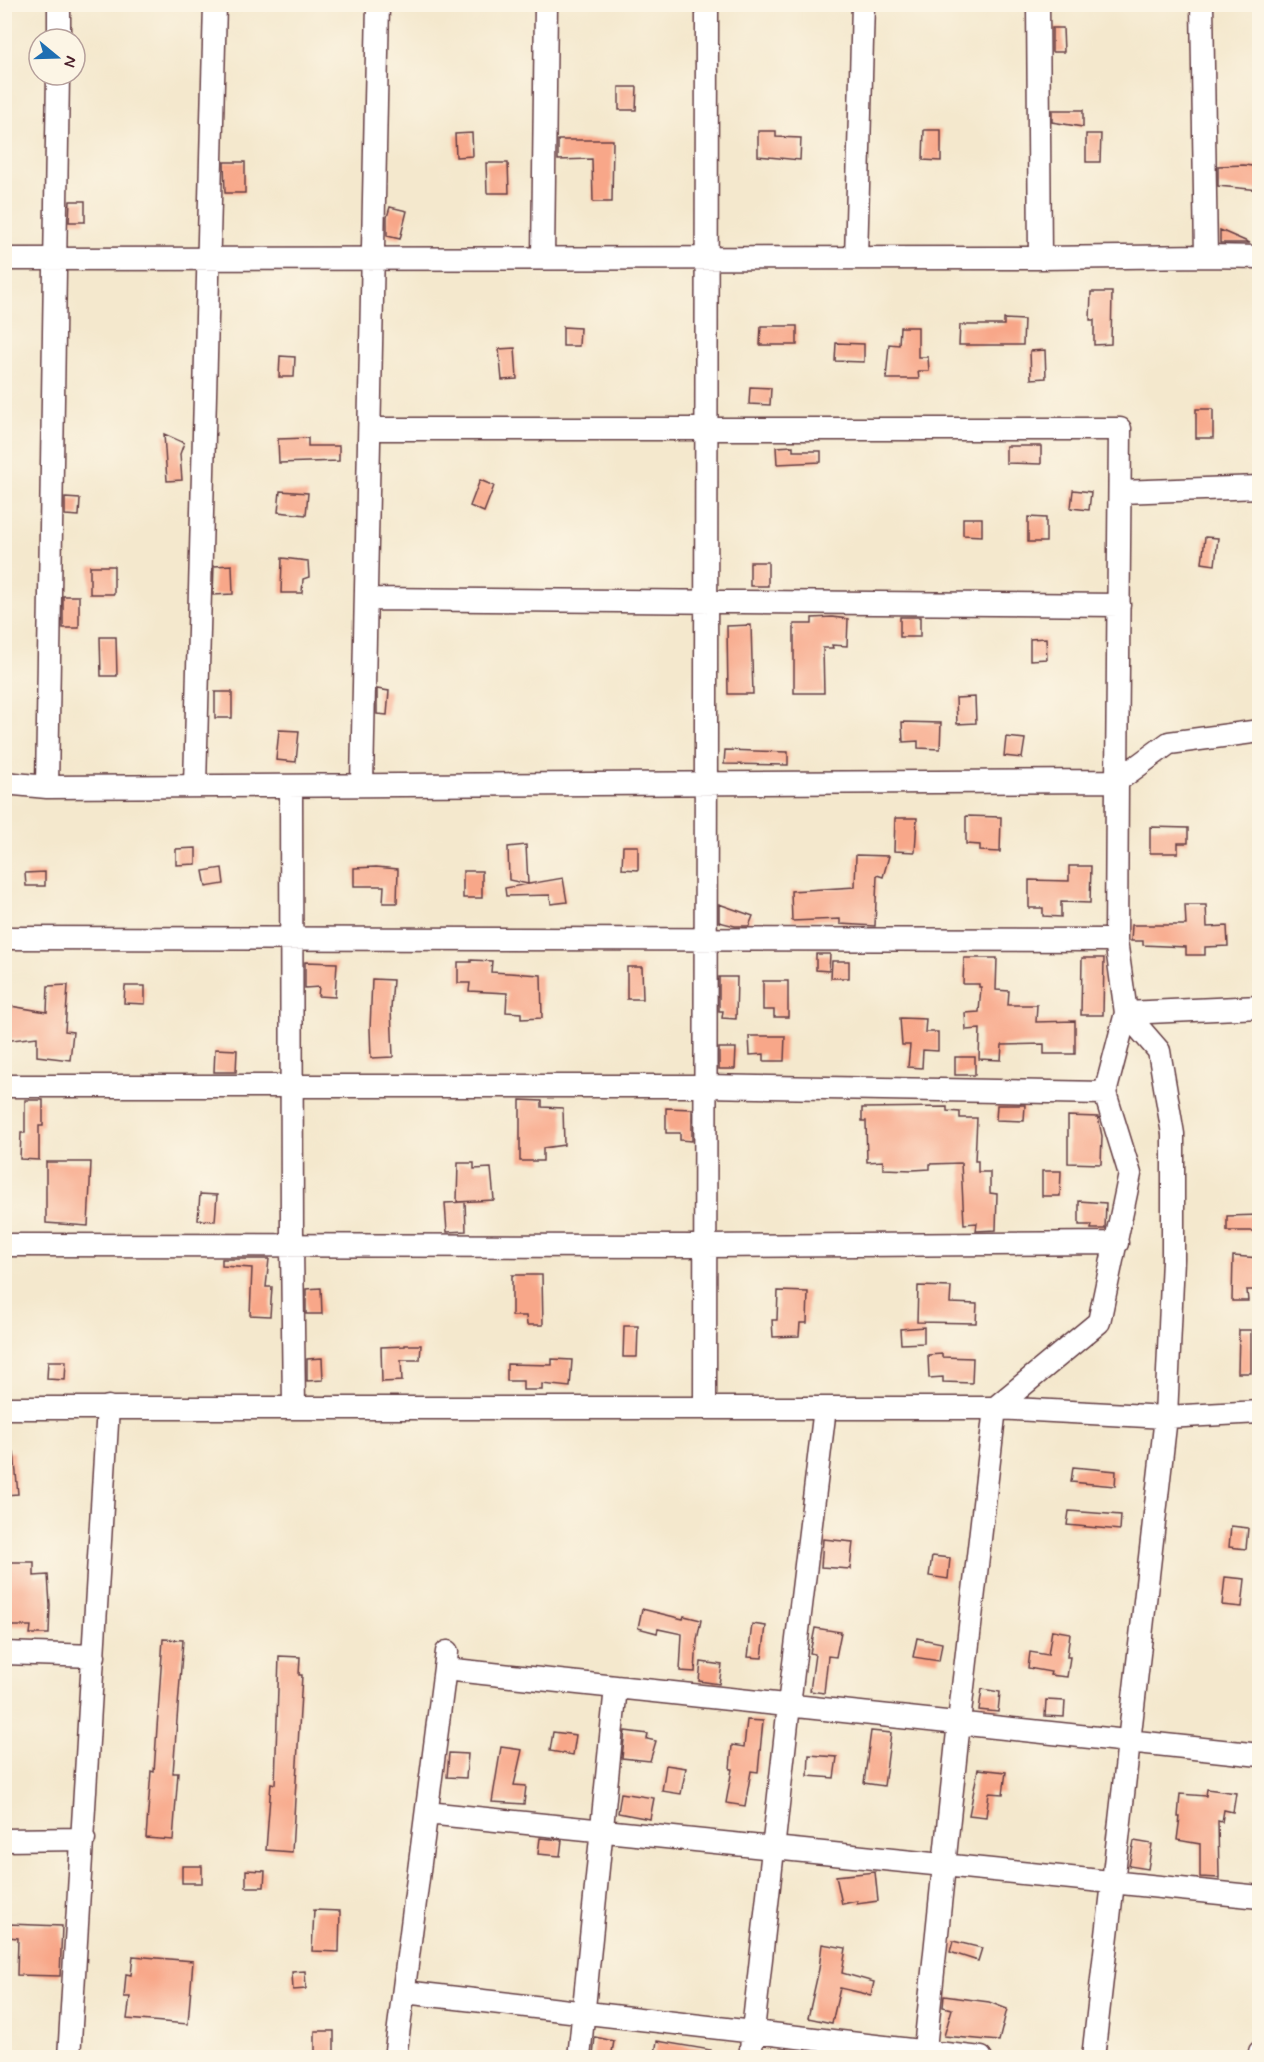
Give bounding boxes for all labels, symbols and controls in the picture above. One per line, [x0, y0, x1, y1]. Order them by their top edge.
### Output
north arrow [27, 27, 87, 87]
text: N [58, 53, 81, 70]

